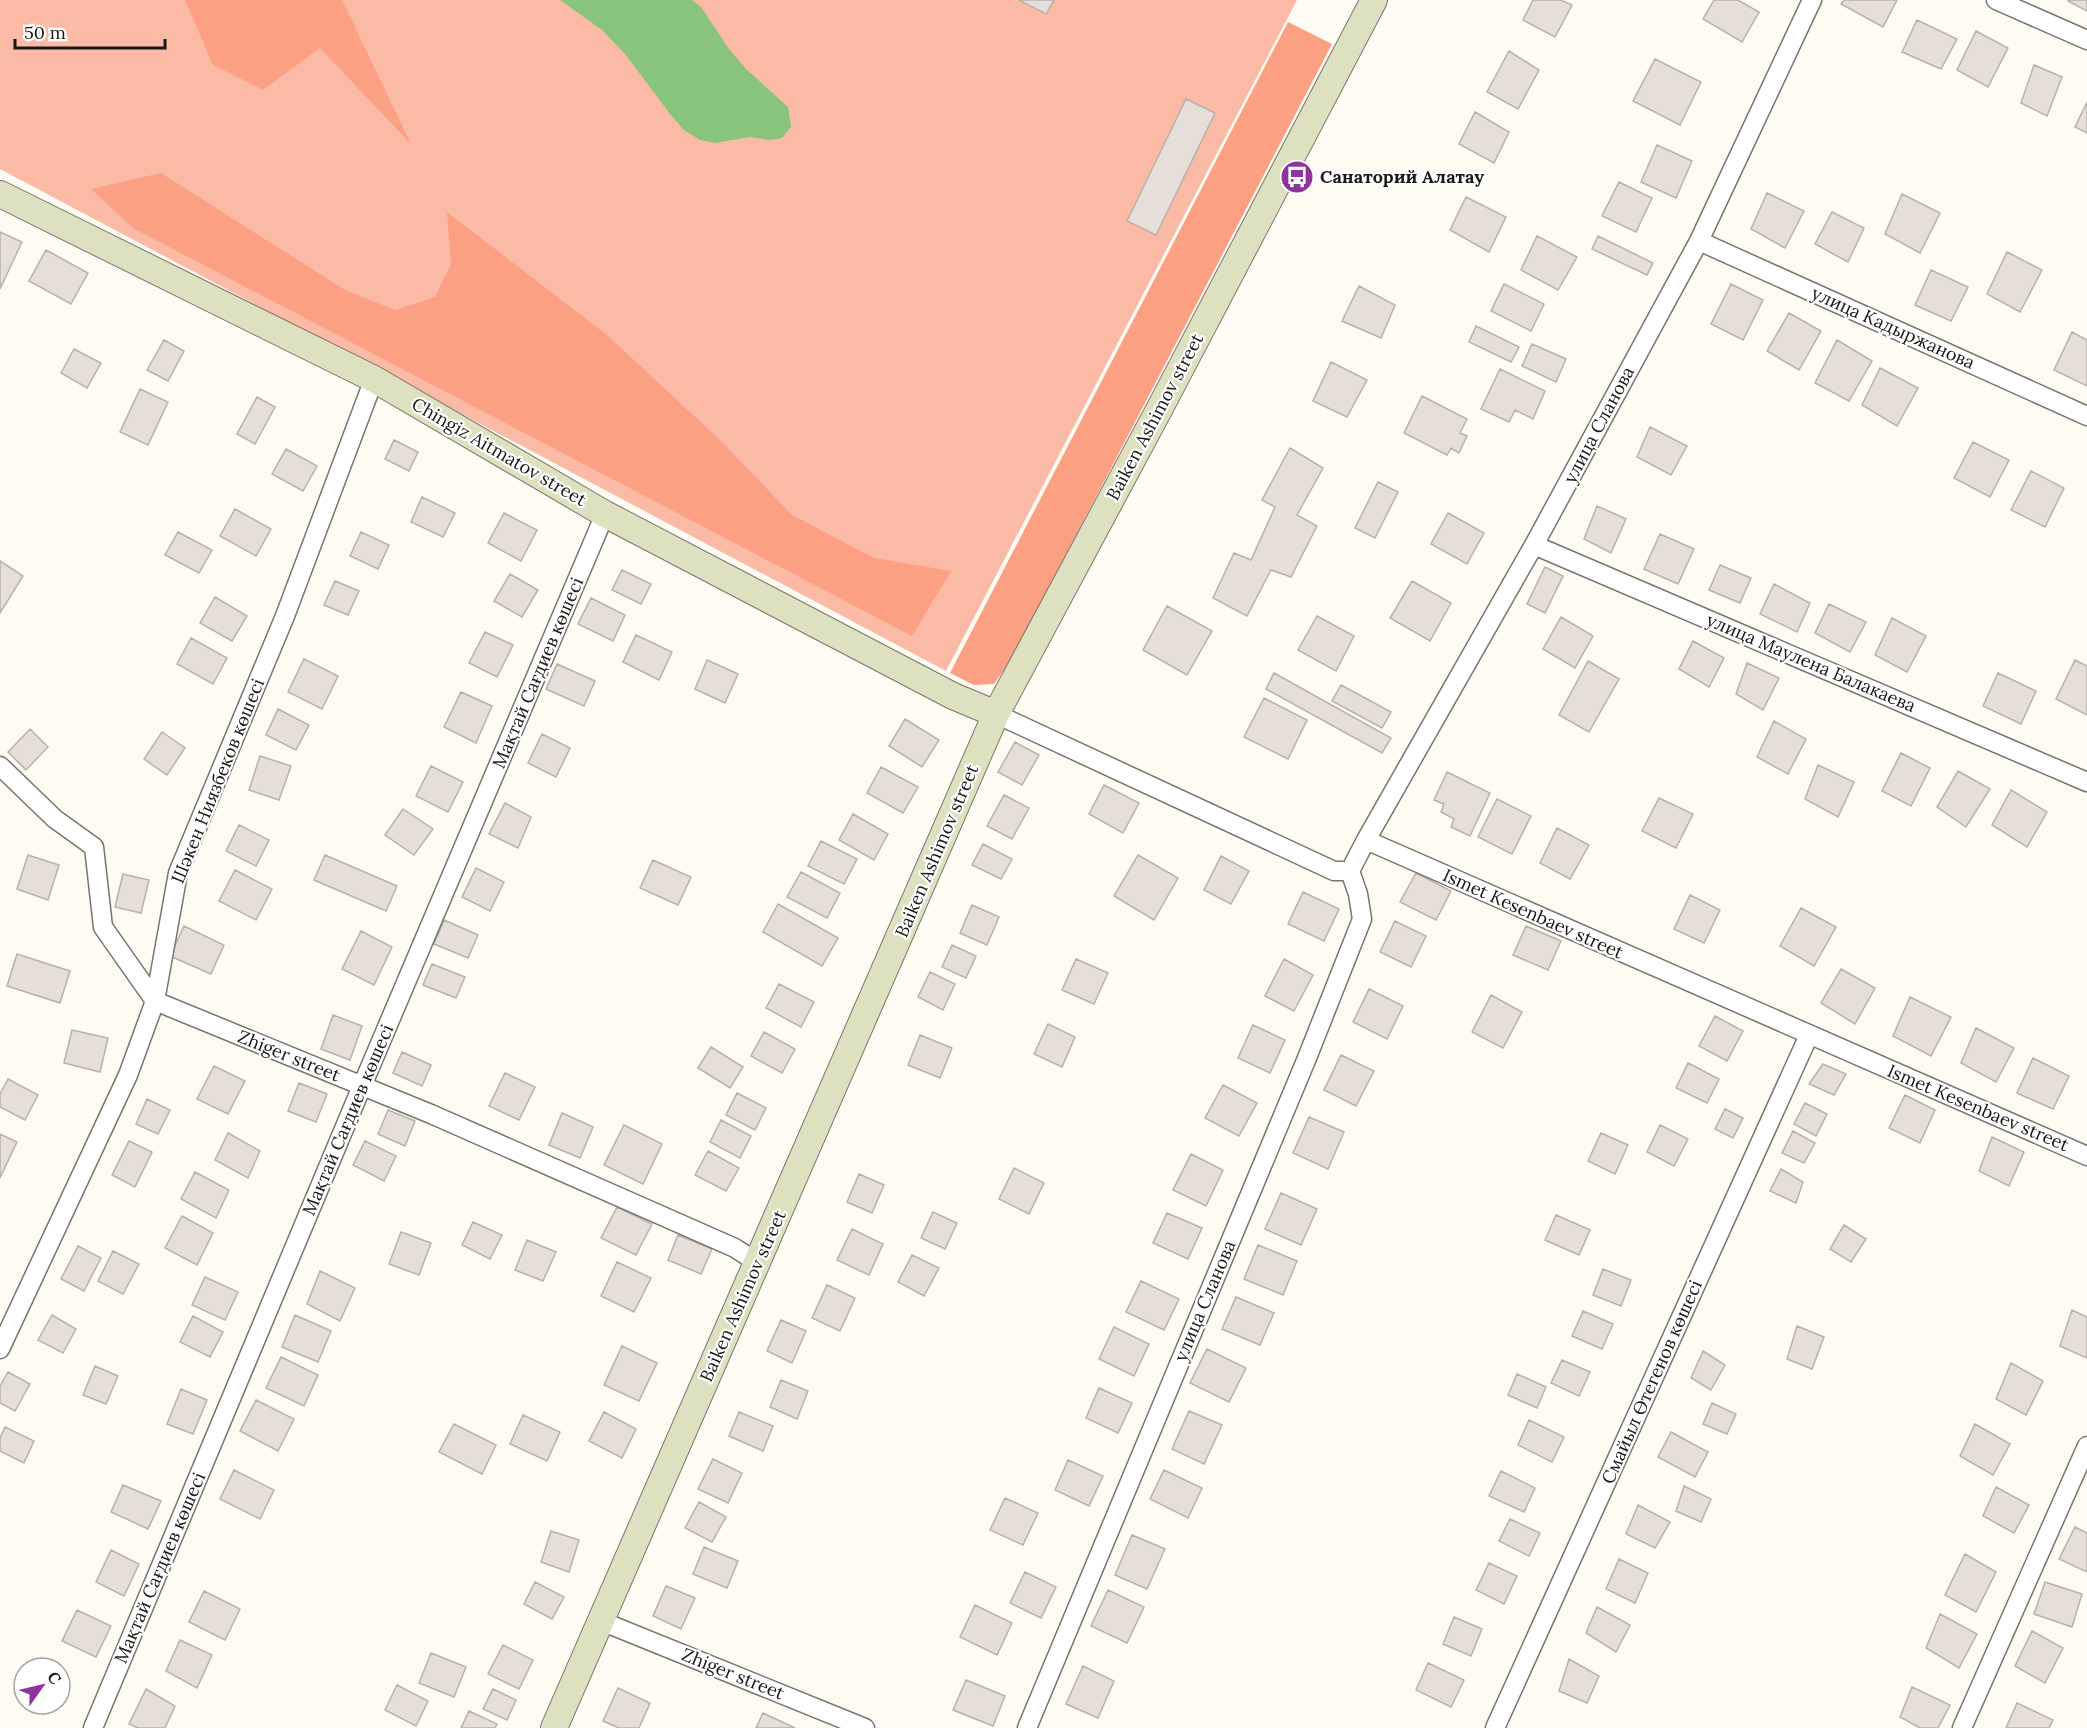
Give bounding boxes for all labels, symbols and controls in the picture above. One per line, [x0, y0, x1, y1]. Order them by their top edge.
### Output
scale bar [15, 12, 165, 50]
text: 50 m [24, 21, 66, 44]
bus stop icon: Санаторий Алатау [1279, 159, 1315, 195]
place label: Санаторий Алатау [1320, 165, 1484, 188]
street label: улица Кадыржанова [1808, 281, 1978, 374]
street label: Baiken Ashimov street [1101, 329, 1208, 504]
street label: улица Сланова [1558, 362, 1639, 487]
street label: Chingiz Aitmatov street [408, 392, 591, 511]
street label: Мақтай Сағдиев көшесі [487, 574, 588, 772]
street label: улица Маулена Балакаева [1703, 608, 1919, 717]
street label: Шәкен Ниязбеков көшесі [166, 675, 269, 887]
street label: Baiken Ashimov street [890, 761, 983, 941]
street label: Ismet Kesenbaev street [1439, 863, 1627, 964]
street label: Мақтай Сағдиев көшесі [297, 1021, 398, 1219]
street label: Zhiger street [235, 1025, 344, 1086]
street label: Ismet Kesenbaev street [1884, 1059, 2072, 1156]
street label: Baiken Ashimov street [694, 1206, 791, 1385]
street label: улица Сланова [1169, 1237, 1240, 1365]
street label: Смайыл Өтегенов көшесі [1596, 1276, 1707, 1487]
street label: Мақтай Сағдиев көшесі [109, 1469, 210, 1667]
street label: Zhiger street [679, 1643, 788, 1704]
north arrow [12, 1656, 72, 1716]
text: С [43, 1667, 66, 1688]

